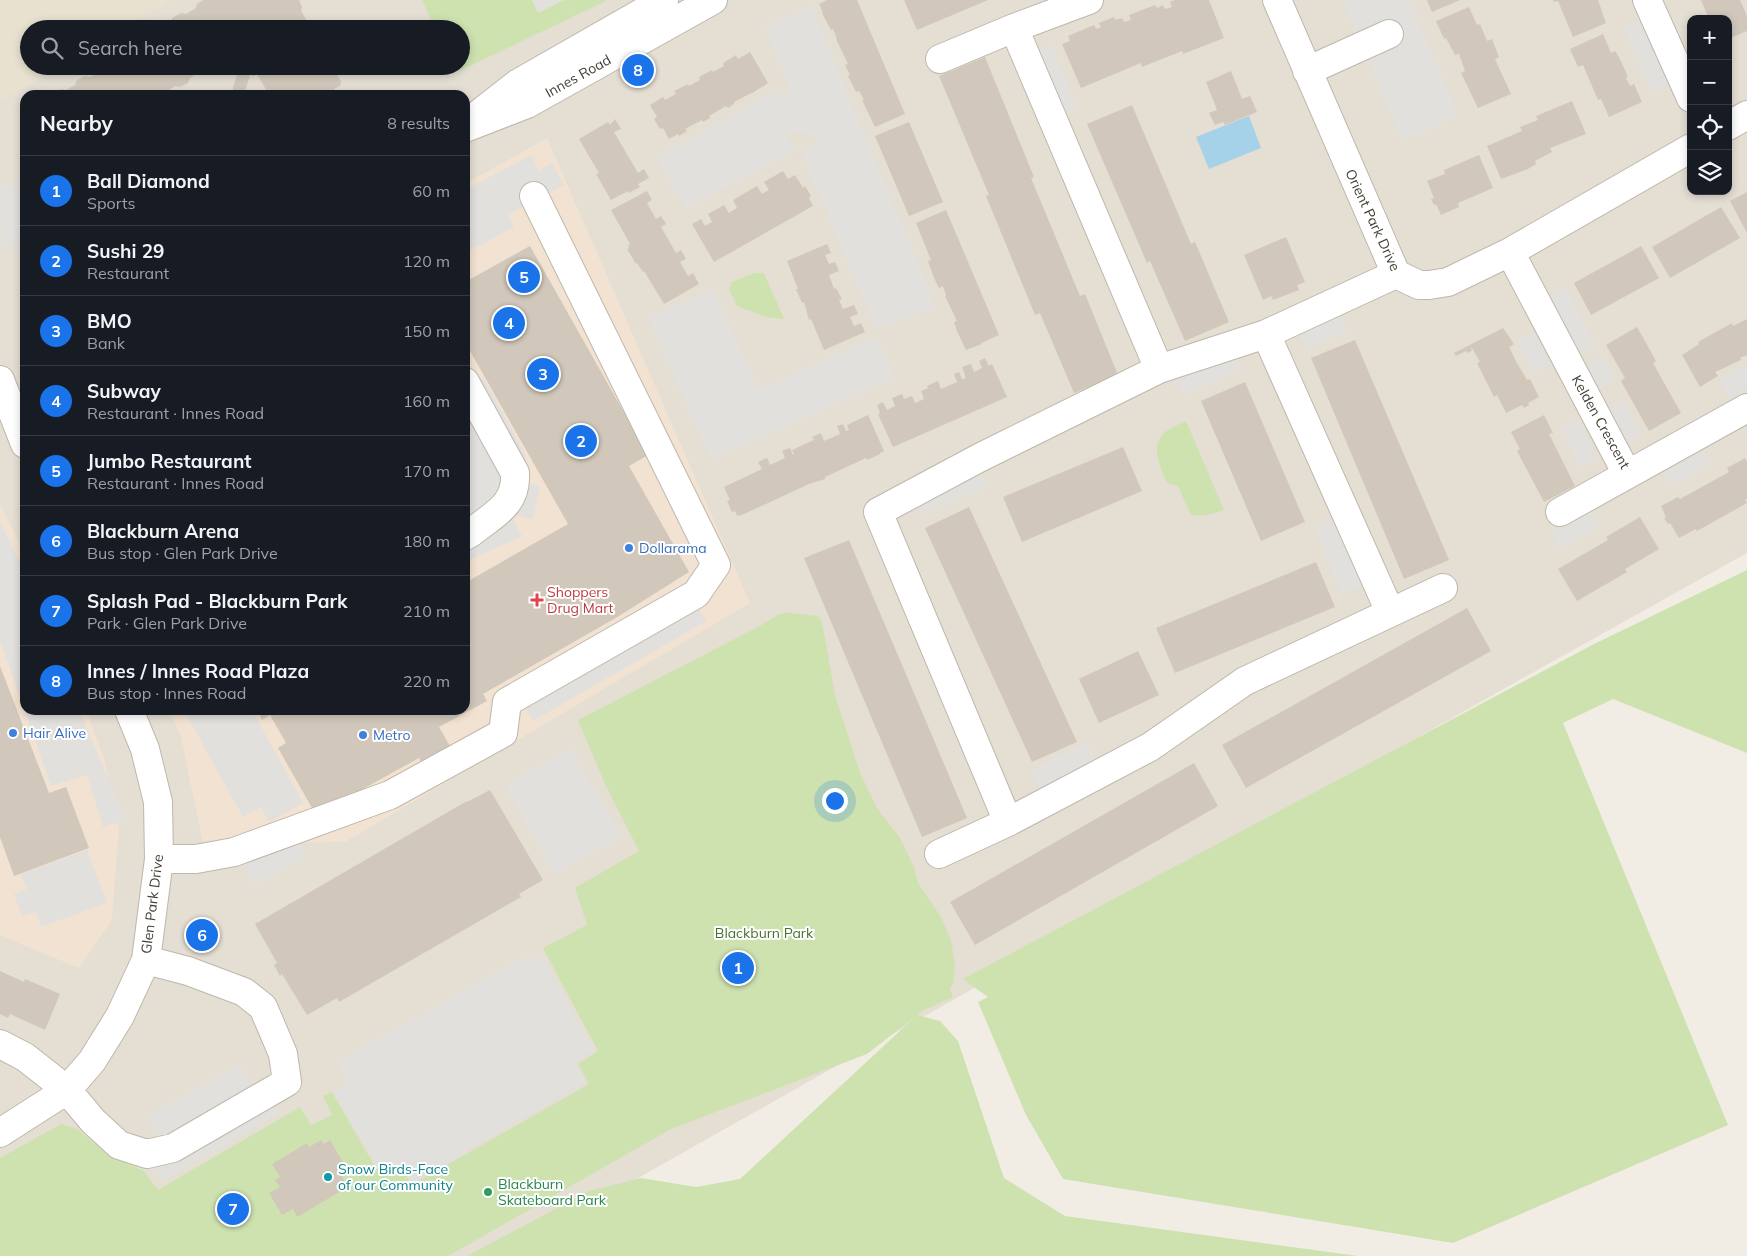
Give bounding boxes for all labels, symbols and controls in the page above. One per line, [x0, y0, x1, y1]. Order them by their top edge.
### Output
map controls [1687, 15, 1732, 195]
button: + [1687, 15, 1732, 60]
search box [20, 20, 470, 75]
icon: search [38, 34, 66, 62]
text: Search here [78, 36, 182, 60]
street label: Innes Road [542, 51, 614, 101]
pin: 8 [622, 51, 654, 89]
button: − [1687, 60, 1732, 105]
button: locate [1687, 105, 1732, 150]
text: Nearby [40, 110, 113, 136]
text: 8 results [387, 113, 450, 133]
button: layers [1687, 150, 1732, 195]
street label: Orient Park Drive [1341, 166, 1405, 274]
text: Ball Diamond [87, 169, 210, 193]
text: 1 [51, 181, 61, 201]
text: 60 m [413, 181, 450, 201]
text: Sports [87, 193, 135, 213]
text: Sushi 29 [87, 239, 165, 263]
text: 2 [51, 251, 61, 271]
text: 120 m [403, 251, 450, 271]
pin: 5 [508, 258, 540, 296]
text: Restaurant [87, 263, 169, 283]
pin: 4 [493, 304, 525, 342]
text: BMO [87, 309, 132, 333]
text: 3 [51, 321, 61, 341]
text: 150 m [403, 321, 450, 341]
text: Bank [87, 333, 125, 353]
pin: 3 [527, 355, 559, 393]
street label: Kelden Crescent [1568, 372, 1634, 472]
text: Subway [87, 379, 161, 403]
text: 4 [51, 391, 61, 411]
text: 160 m [403, 391, 450, 411]
text: Restaurant · Innes Road [87, 403, 264, 423]
pin: 2 [565, 422, 597, 460]
text: Jumbo Restaurant [87, 449, 252, 473]
text: 5 [51, 461, 61, 481]
text: 170 m [403, 461, 450, 481]
text: Restaurant · Innes Road [87, 473, 264, 493]
text: Blackburn Arena [87, 519, 239, 543]
text: 6 [51, 531, 61, 551]
text: 180 m [403, 531, 450, 551]
place label: Dollarama [639, 539, 707, 557]
marker: Dollarama [623, 542, 635, 554]
text: Bus stop · Glen Park Drive [87, 543, 278, 563]
place label: Shoppers Drug Mart [547, 583, 614, 617]
text: Splash Pad - Blackburn Park [87, 589, 348, 613]
marker: Shoppers Drug Mart [531, 594, 543, 606]
text: 7 [51, 601, 61, 621]
text: 210 m [403, 601, 450, 621]
text: Park · Glen Park Drive [87, 613, 247, 633]
text: Innes / Innes Road Plaza [87, 659, 309, 683]
text: 8 [51, 671, 61, 691]
text: 220 m [403, 671, 450, 691]
text: Bus stop · Innes Road [87, 683, 246, 703]
place label: Hair Alive [23, 724, 86, 742]
place label: Metro [373, 726, 411, 744]
marker: Hair Alive [7, 727, 19, 739]
marker: Metro [357, 729, 369, 741]
your location [822, 788, 848, 814]
street label: Glen Park Drive [137, 853, 167, 955]
pin: 6 [186, 916, 218, 954]
park label: Blackburn Park [715, 924, 814, 942]
pin: 1 [722, 949, 754, 987]
place label: Snow Birds-Face of our Community [338, 1160, 453, 1194]
marker: Snow Birds-Face of our Community [322, 1171, 334, 1183]
place label: Blackburn Skateboard Park [498, 1175, 607, 1209]
marker: Blackburn Skateboard Park [482, 1186, 494, 1198]
pin: 7 [217, 1190, 249, 1228]

